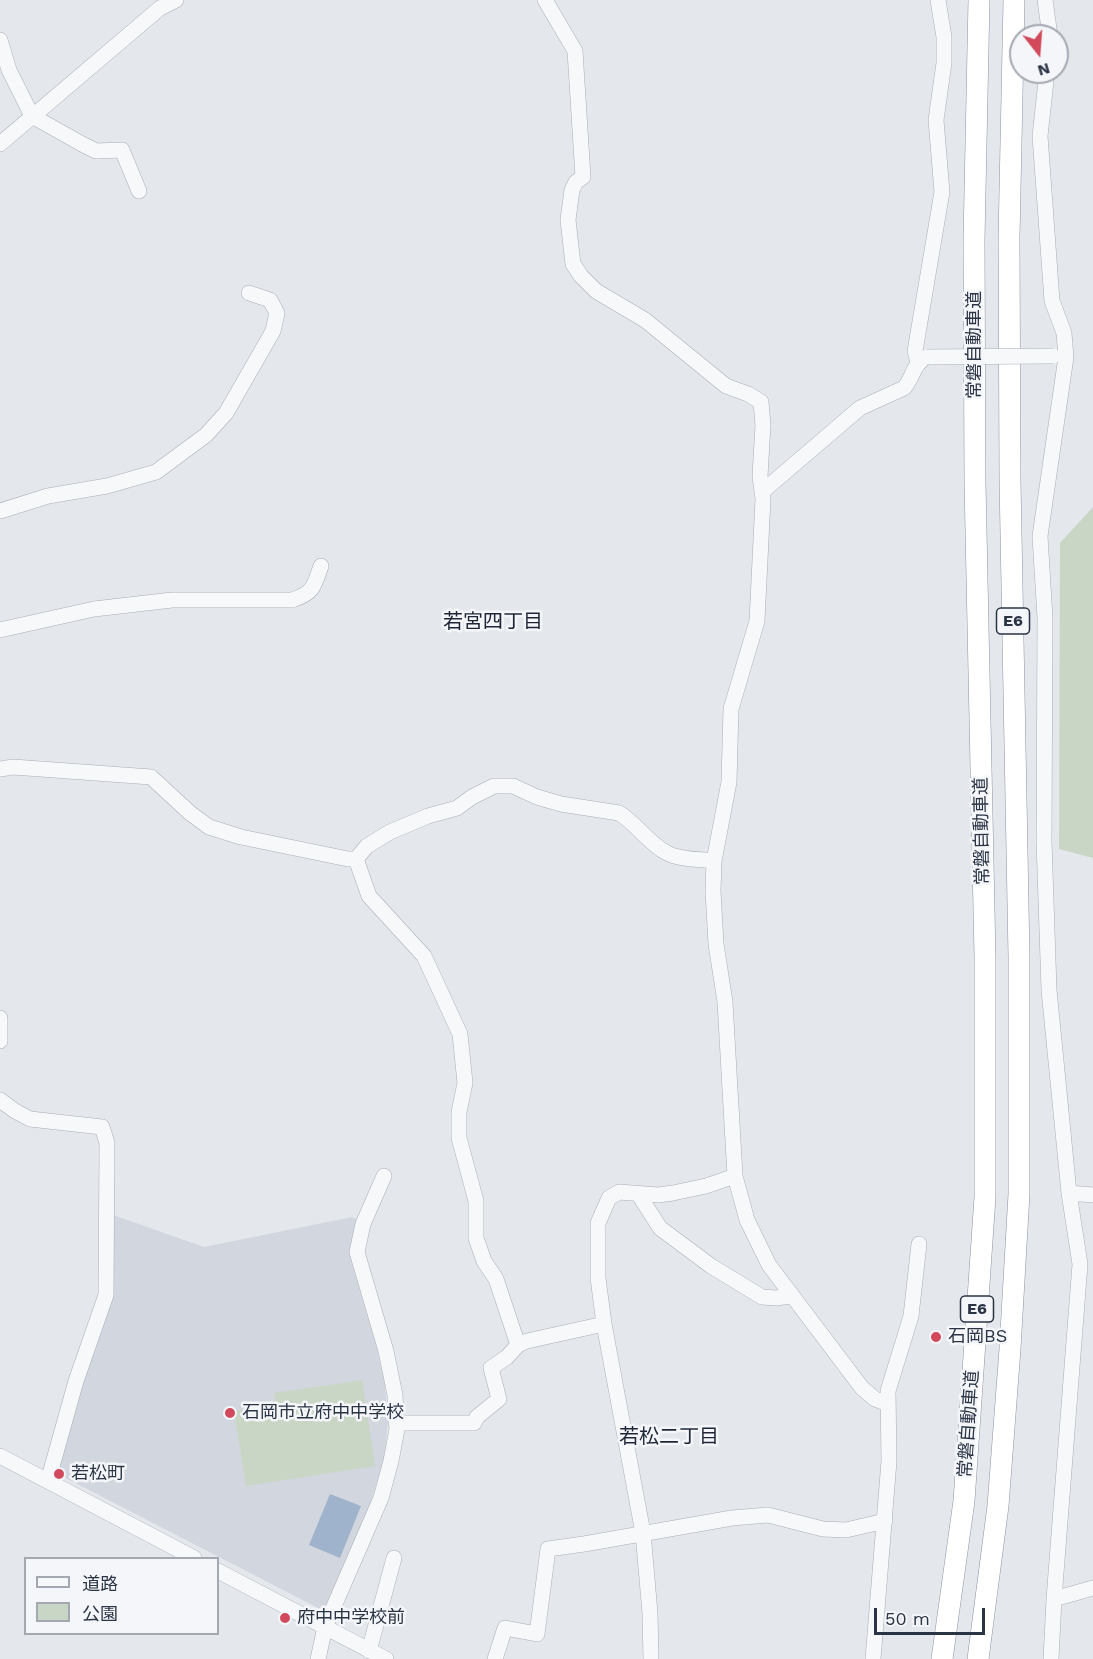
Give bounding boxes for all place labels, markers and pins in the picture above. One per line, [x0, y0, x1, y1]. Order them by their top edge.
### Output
place label: 石岡BS [948, 1326, 1007, 1348]
marker: 石岡BS [929, 1330, 943, 1344]
place label: 石岡市立府中中学校 [242, 1402, 404, 1424]
marker: 石岡市立府中中学校 [223, 1406, 237, 1420]
place label: 若松町 [71, 1463, 125, 1485]
marker: 若松町 [52, 1467, 66, 1481]
place label: 府中中学校前 [297, 1607, 405, 1629]
marker: 府中中学校前 [278, 1611, 292, 1625]

